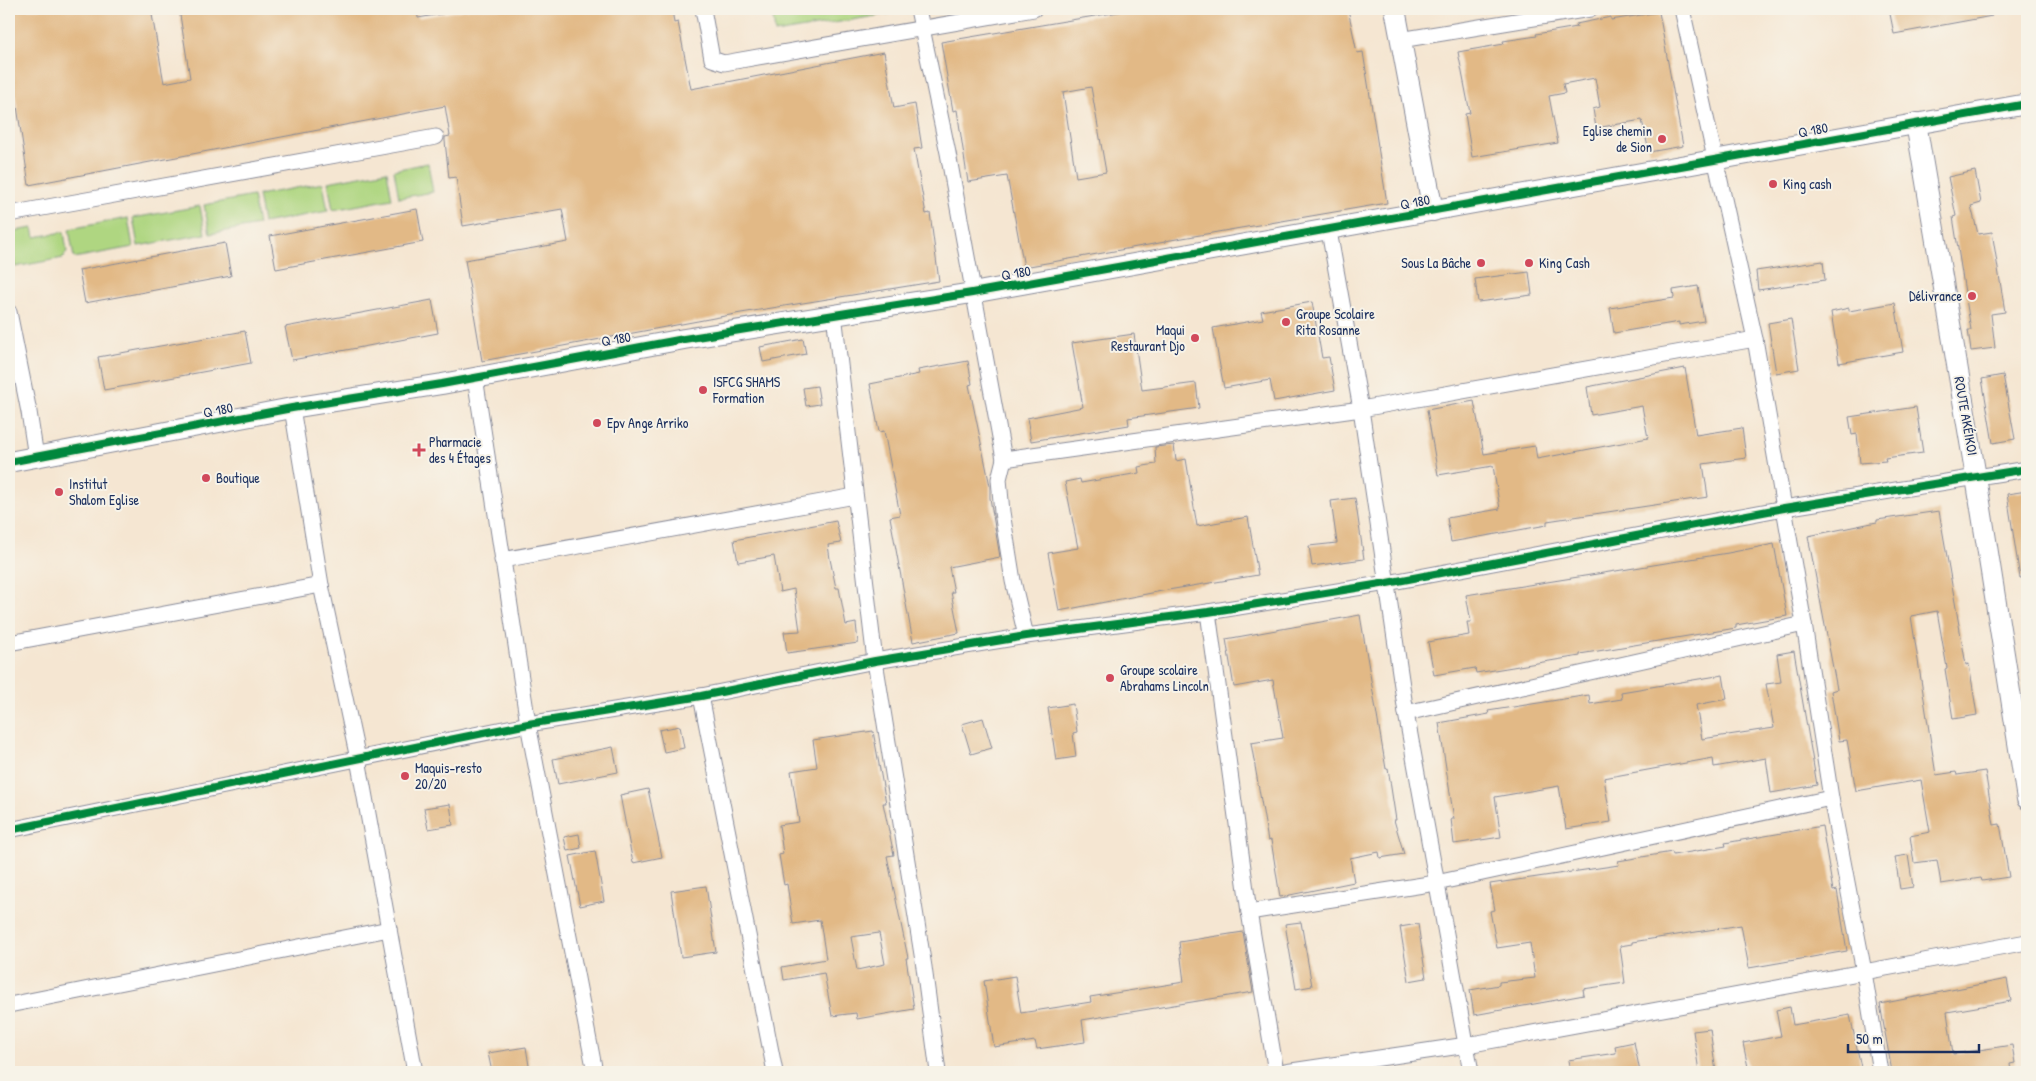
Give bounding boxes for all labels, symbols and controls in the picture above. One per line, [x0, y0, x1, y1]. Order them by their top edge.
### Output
street label: Q 180 [1796, 117, 1829, 142]
place label: Eglise chemin de Sion [1583, 121, 1652, 156]
marker: Eglise chemin de Sion [1656, 133, 1668, 145]
place label: King cash [1783, 174, 1832, 194]
marker: King cash [1767, 178, 1779, 190]
street label: Q 180 [1398, 189, 1431, 214]
place label: Sous La Bâche [1401, 253, 1471, 272]
place label: King Cash [1539, 253, 1590, 273]
marker: Sous La Bâche [1475, 257, 1487, 269]
marker: King Cash [1523, 257, 1535, 269]
street label: Q 180 [1000, 261, 1032, 284]
place label: Délivrance [1909, 286, 1962, 305]
marker: Délivrance [1966, 290, 1978, 302]
place label: Groupe Scolaire Rita Rosanne [1296, 304, 1375, 339]
marker: Groupe Scolaire Rita Rosanne [1280, 316, 1292, 328]
place label: Maqui Restaurant Djo [1111, 320, 1185, 356]
street label: Q 180 [600, 327, 632, 350]
marker: Maqui Restaurant Djo [1189, 332, 1201, 344]
place label: ISFCG SHAMS Formation [712, 372, 781, 407]
street label: ROUTE AKÉIKOI [1950, 375, 1983, 457]
marker: ISFCG SHAMS Formation [697, 384, 709, 396]
street label: Q 180 [201, 397, 234, 422]
place label: Epv Ange Arriko [607, 413, 689, 433]
marker: Epv Ange Arriko [591, 417, 603, 429]
place label: Pharmacie des 4 Étages [429, 432, 491, 468]
marker: Pharmacie des 4 Étages [413, 444, 425, 456]
place label: Boutique [216, 468, 260, 488]
marker: Boutique [200, 472, 212, 484]
place label: Institut Shalom Eglise [69, 474, 140, 510]
marker: Institut Shalom Eglise [53, 486, 65, 498]
place label: Groupe scolaire Abrahams Lincoln [1120, 660, 1209, 695]
marker: Groupe scolaire Abrahams Lincoln [1104, 672, 1116, 684]
place label: Maquis-resto 20/20 [415, 758, 482, 793]
marker: Maquis-resto 20/20 [399, 770, 411, 782]
scale bar [1848, 1021, 1980, 1053]
text: 50 m [1856, 1028, 1883, 1049]

